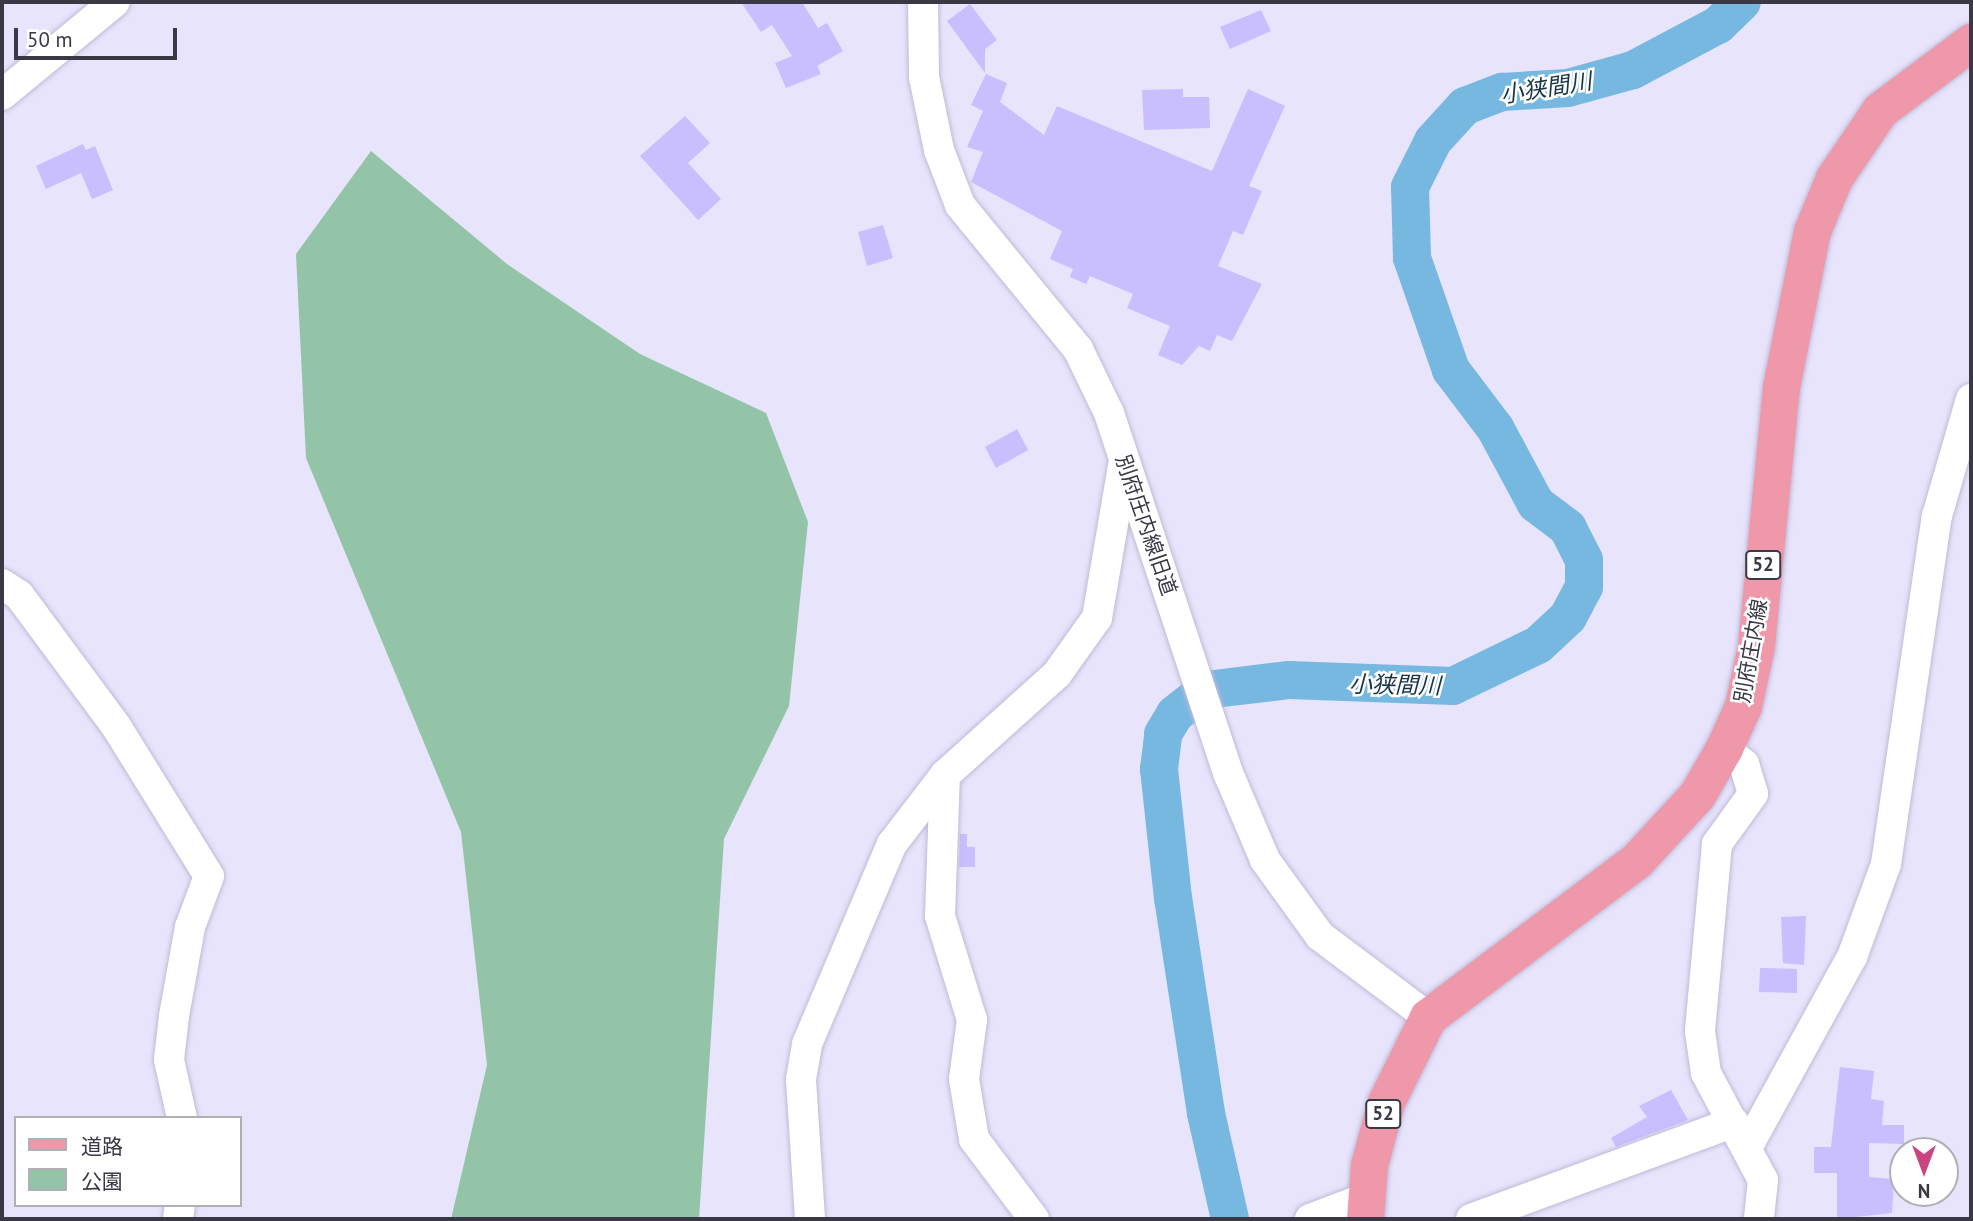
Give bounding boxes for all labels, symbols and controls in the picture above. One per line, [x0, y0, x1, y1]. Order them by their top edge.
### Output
scale bar [18, 14, 180, 58]
text: 50 m [27, 26, 73, 53]
water label: 小狭間川 [1498, 67, 1594, 109]
street label: 別府庄内線旧道 [1110, 451, 1182, 599]
road number: 52 [1744, 550, 1782, 580]
street label: 別府庄内線 [1729, 597, 1773, 705]
water label: 小狭間川 [1349, 670, 1441, 700]
road number: 52 [1364, 1098, 1402, 1130]
legend [14, 1116, 242, 1207]
text: 道路 [81, 1133, 123, 1160]
north arrow [1889, 1137, 1959, 1207]
text: 公園 [81, 1168, 123, 1195]
text: N [1918, 1179, 1930, 1203]

